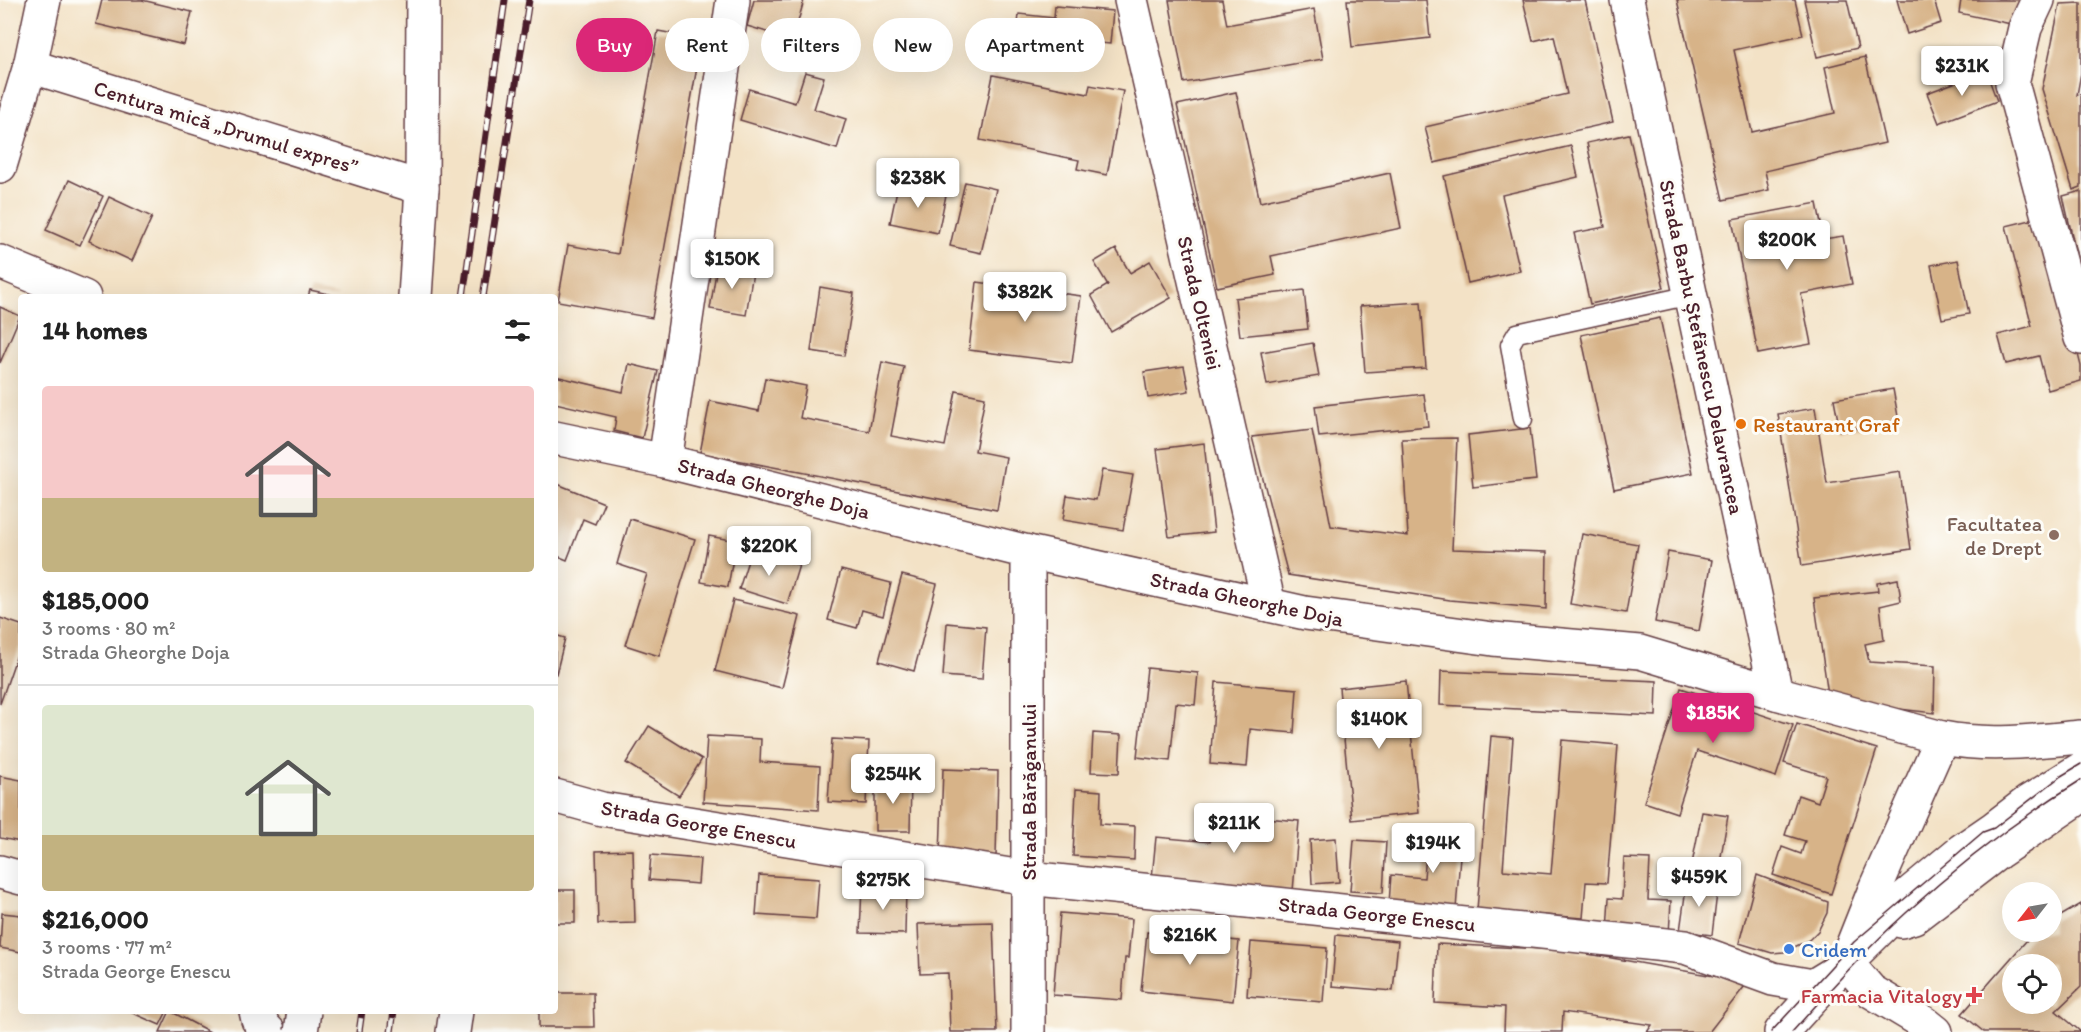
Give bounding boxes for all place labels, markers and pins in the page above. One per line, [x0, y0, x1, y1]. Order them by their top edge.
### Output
pin: $231K [1920, 46, 2004, 97]
pin: $238K [876, 158, 960, 209]
pin: $200K [1745, 220, 1829, 271]
pin: $150K [690, 239, 774, 290]
pin: $382K [983, 272, 1067, 323]
place label: Restaurant Graf [1753, 412, 1900, 437]
marker: Restaurant Graf [1734, 417, 1748, 431]
place label: Facultatea de Drept [1947, 511, 2042, 560]
pin: $220K [727, 526, 811, 577]
marker: Facultatea de Drept [2047, 528, 2061, 542]
pin: $185K [1671, 693, 1755, 744]
pin: $140K [1337, 699, 1421, 750]
pin: $254K [851, 754, 935, 805]
pin: $211K [1192, 803, 1276, 854]
pin: $194K [1391, 823, 1475, 874]
pin: $459K [1657, 857, 1741, 908]
pin: $275K [841, 860, 925, 911]
pin: $216K [1148, 915, 1232, 966]
place label: Cridem [1801, 937, 1867, 962]
marker: Cridem [1782, 942, 1796, 956]
place label: Farmacia Vitalogy [1801, 983, 1962, 1008]
marker: Farmacia Vitalogy [1967, 988, 1981, 1002]

